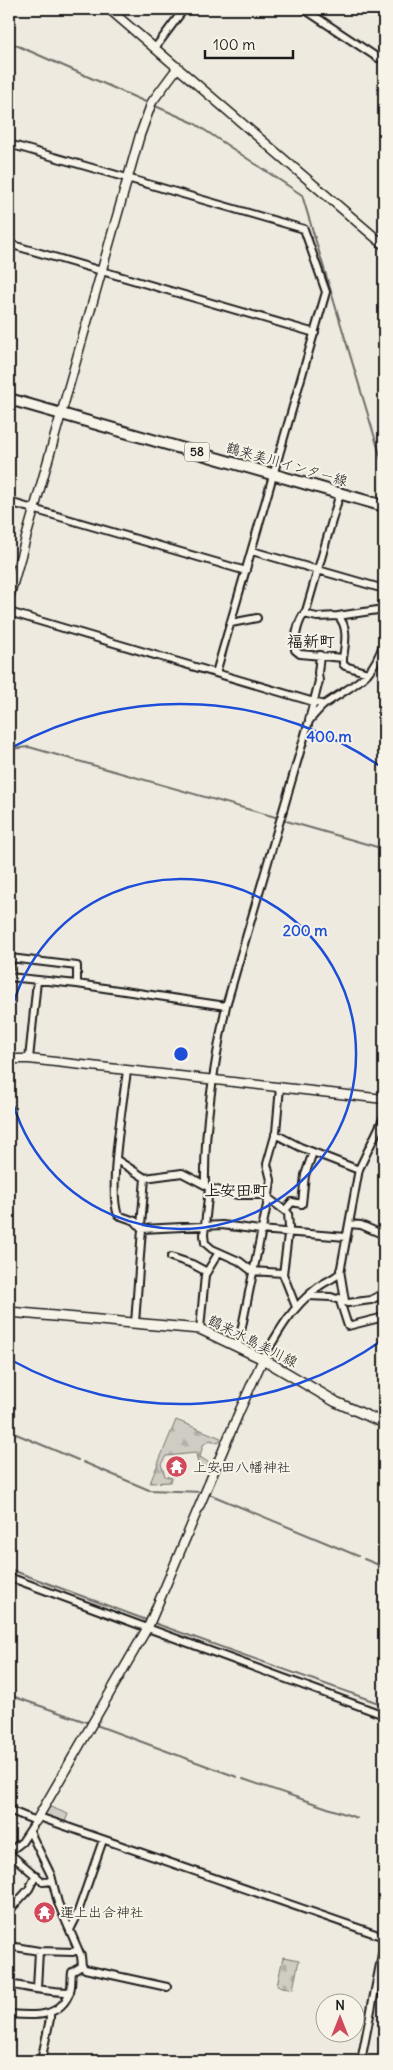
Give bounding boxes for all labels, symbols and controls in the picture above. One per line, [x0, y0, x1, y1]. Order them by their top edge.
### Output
scale bar [205, 28, 293, 60]
text: 100 m [213, 35, 255, 54]
street label: 鶴来美川インター線 [224, 438, 350, 490]
road number: 58 [184, 442, 210, 462]
district label: 福新町 [287, 631, 335, 651]
text: 400 m [306, 727, 352, 746]
text: 200 m [283, 921, 327, 940]
centre of rings [172, 1045, 190, 1063]
district label: 上安田町 [204, 1180, 268, 1200]
street label: 鶴来水島美川線 [205, 1311, 301, 1371]
temple icon: 上安田八幡神社 [165, 1455, 189, 1479]
place label: 上安田八幡神社 [193, 1458, 291, 1476]
temple icon: 運上出合神社 [32, 1900, 56, 1924]
place label: 運上出合神社 [60, 1903, 144, 1921]
north arrow [316, 1992, 366, 2042]
text: N [335, 1996, 345, 2014]

